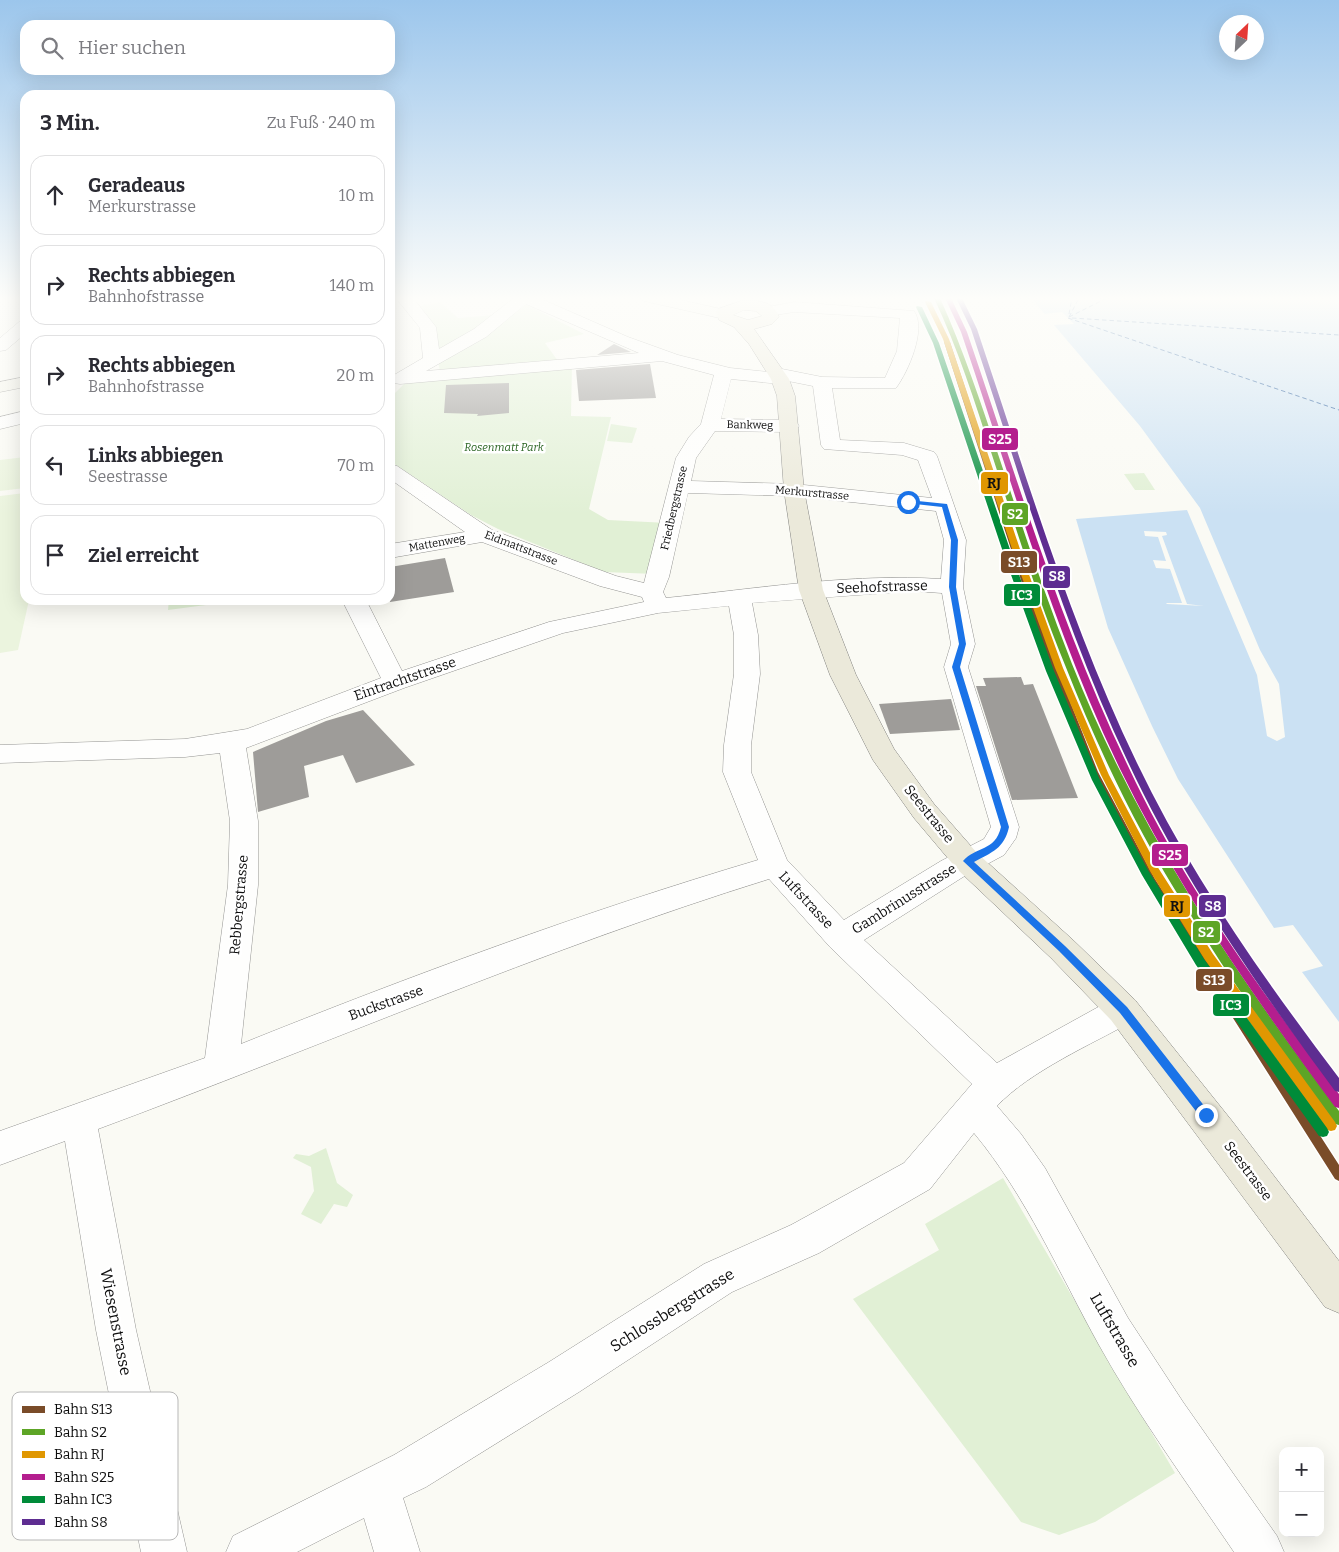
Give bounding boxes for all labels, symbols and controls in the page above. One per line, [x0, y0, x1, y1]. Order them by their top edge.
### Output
north arrow [1219, 15, 1264, 60]
search box [20, 20, 395, 75]
icon: search [38, 34, 66, 62]
text: Hier suchen [78, 36, 186, 59]
text: 3 Min. [40, 110, 100, 136]
text: Zu Fuß · 240 m [267, 113, 375, 132]
text: Geradeaus [88, 174, 185, 197]
icon: ahead [41, 181, 69, 209]
text: 10 m [339, 186, 374, 205]
text: Merkurstrasse [88, 197, 196, 216]
text: Rechts abbiegen [88, 264, 235, 287]
icon: right [41, 271, 69, 299]
text: 140 m [329, 276, 374, 295]
text: Bahnhofstrasse [88, 287, 204, 306]
text: Rechts abbiegen [88, 354, 235, 377]
icon: right [41, 361, 69, 389]
text: 20 m [337, 366, 374, 385]
text: Bahnhofstrasse [88, 377, 204, 396]
street label: Bankweg [727, 418, 773, 432]
line badge: S25 [981, 427, 1019, 451]
text: S25 [988, 431, 1012, 448]
park label: Rosenmatt Park [464, 441, 545, 454]
text: Links abbiegen [88, 444, 223, 467]
icon: left [41, 451, 69, 479]
text: 70 m [338, 456, 374, 475]
street label: Friedbergstrasse [658, 465, 690, 551]
text: Seestrasse [88, 467, 168, 486]
line badge: RJ [980, 471, 1009, 495]
text: RJ [987, 475, 1001, 492]
street label: Merkurstrasse [774, 483, 850, 503]
route start [897, 491, 920, 514]
line badge: S2 [1001, 502, 1029, 526]
text: S2 [1007, 506, 1023, 523]
street label: Eidmattstrasse [483, 528, 559, 568]
street label: Mattenweg [408, 532, 466, 554]
icon: arrive [41, 541, 69, 569]
text: Ziel erreicht [88, 544, 199, 567]
line badge: S13 [1000, 550, 1038, 574]
text: S13 [1008, 554, 1030, 571]
line badge: S8 [1042, 565, 1071, 589]
text: S8 [1049, 568, 1065, 585]
street label: Seehofstrasse [836, 577, 928, 597]
line badge: IC3 [1003, 583, 1041, 607]
text: IC3 [1011, 587, 1033, 604]
street label: Eintrachtstrasse [352, 654, 458, 704]
street label: Seestrasse [900, 782, 958, 846]
line badge: S25 [1151, 843, 1189, 867]
text: S25 [1158, 847, 1182, 864]
street label: Rebbergstrasse [226, 854, 252, 956]
street label: Gambrinusstrasse [849, 860, 959, 938]
street label: Luftstrasse [775, 868, 837, 932]
line badge: RJ [1163, 894, 1191, 918]
line badge: S8 [1198, 894, 1227, 918]
text: RJ [1170, 898, 1184, 915]
text: S8 [1205, 898, 1221, 915]
line badge: S2 [1192, 920, 1221, 944]
text: S2 [1198, 924, 1214, 941]
line badge: S13 [1195, 968, 1233, 992]
text: S13 [1203, 972, 1225, 989]
street label: Buckstrasse [346, 982, 426, 1024]
line badge: IC3 [1212, 993, 1250, 1017]
text: IC3 [1220, 997, 1242, 1014]
route end [1195, 1104, 1218, 1127]
street label: Seestrasse [1220, 1138, 1276, 1204]
street label: Schlossbergstrasse [606, 1264, 738, 1356]
street label: Wiesenstrasse [96, 1267, 136, 1377]
street label: Luftstrasse [1086, 1289, 1144, 1371]
legend [12, 1392, 178, 1540]
text: Bahn S13 [54, 1401, 113, 1418]
text: Bahn S2 [54, 1424, 107, 1441]
text: Bahn RJ [54, 1446, 105, 1463]
map controls [1279, 1447, 1324, 1537]
button: + [1279, 1447, 1324, 1492]
text: Bahn S25 [54, 1469, 114, 1486]
text: Bahn IC3 [54, 1491, 112, 1508]
button: − [1279, 1492, 1324, 1537]
text: Bahn S8 [54, 1514, 108, 1531]

